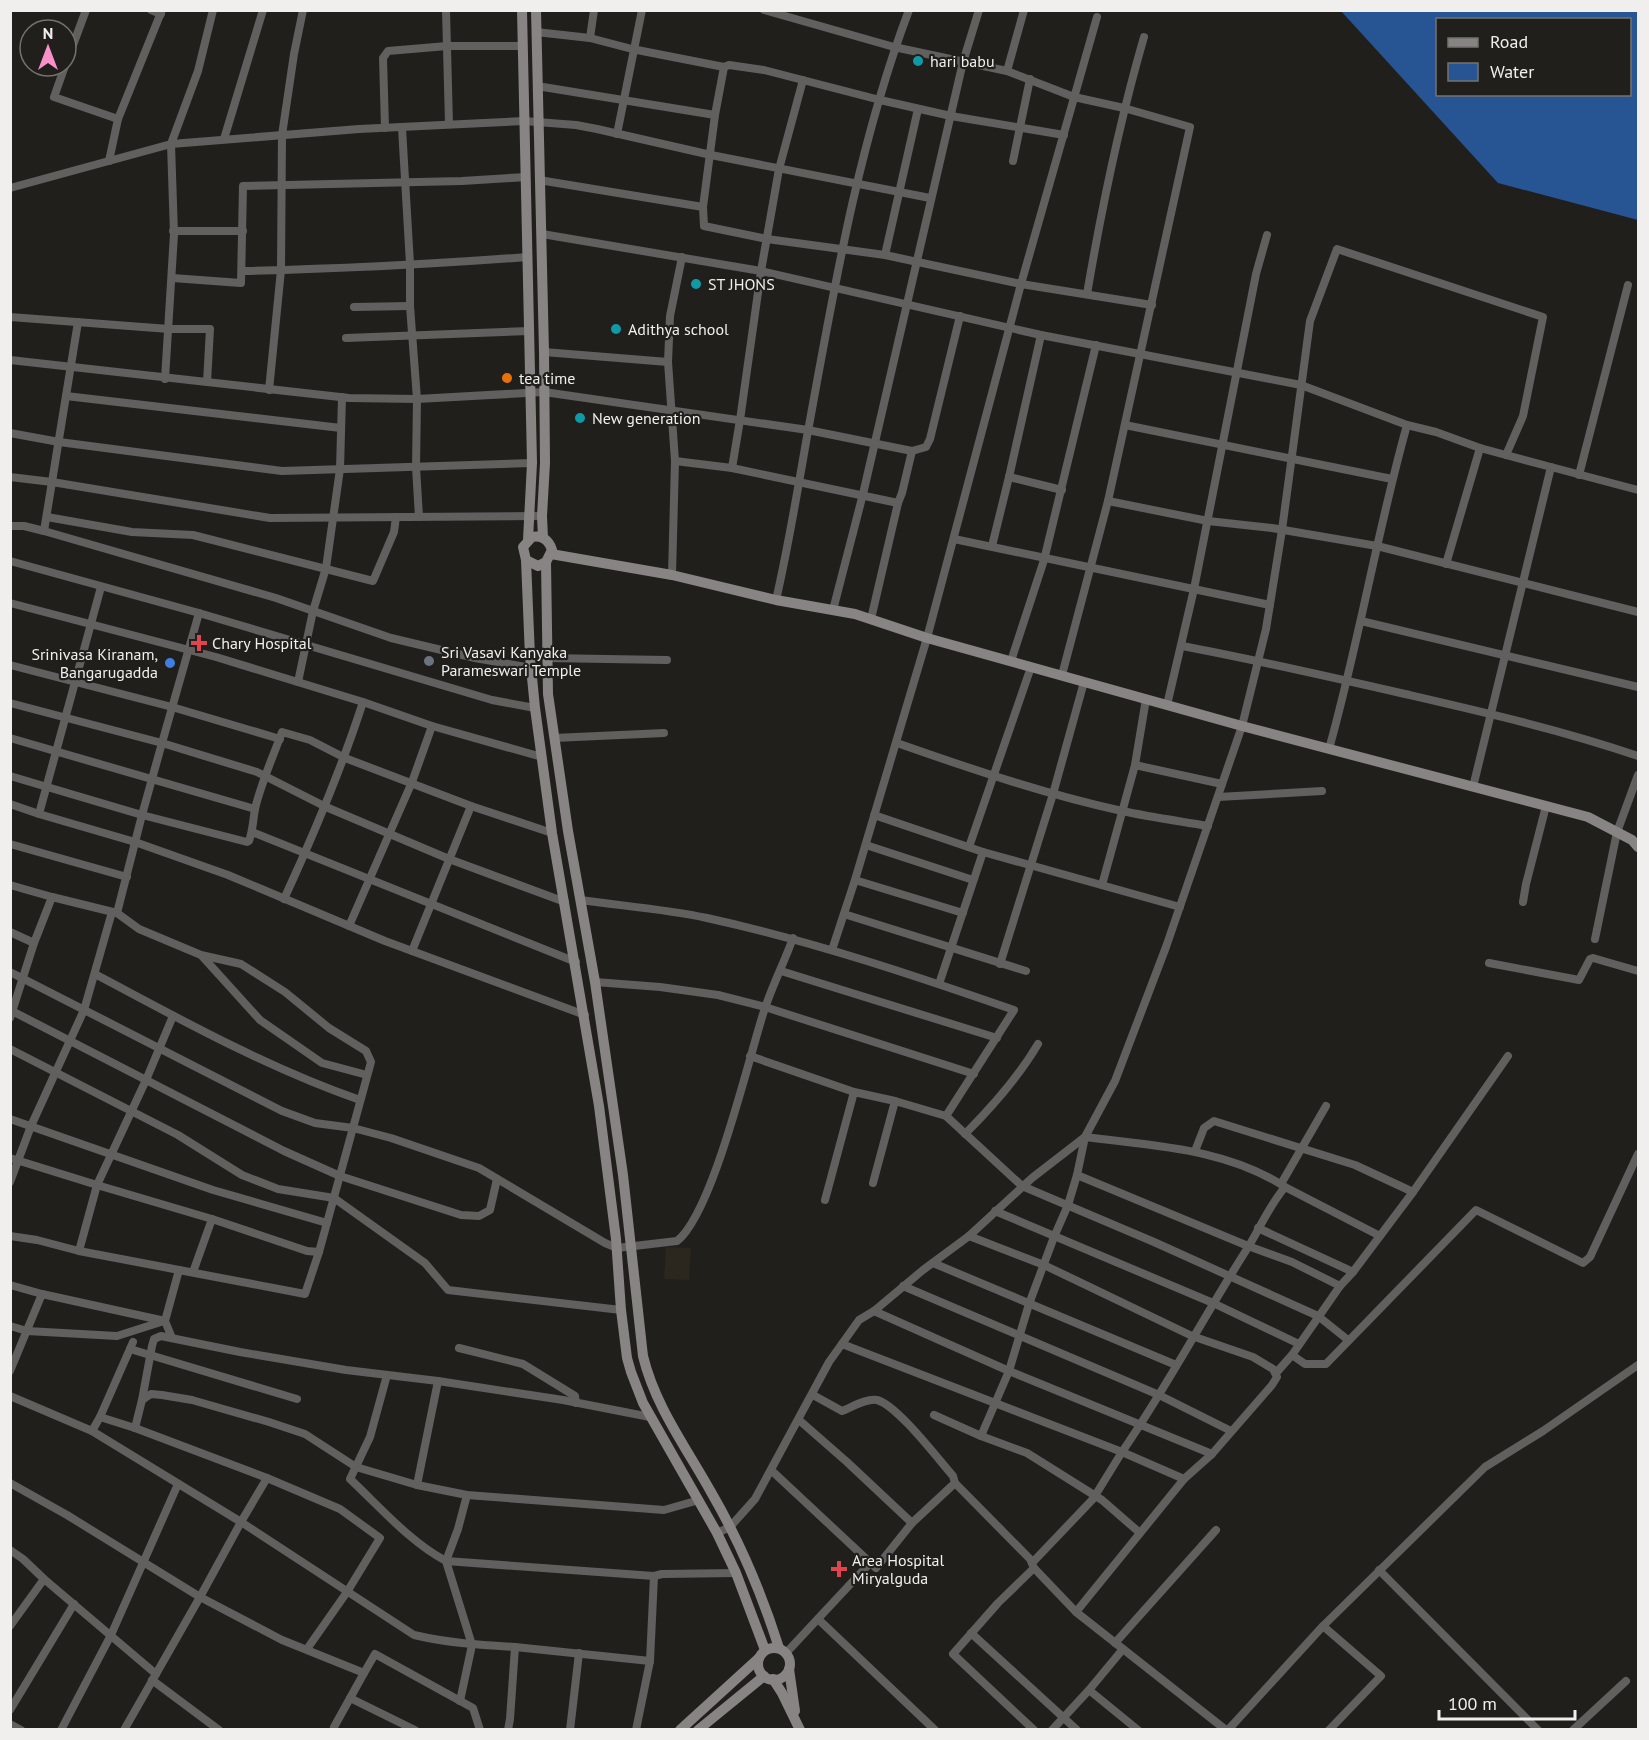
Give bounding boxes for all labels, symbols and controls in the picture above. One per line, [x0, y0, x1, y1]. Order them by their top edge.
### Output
north arrow [18, 18, 78, 78]
legend [1436, 18, 1631, 96]
text: N [43, 23, 53, 43]
text: Road [1490, 30, 1528, 53]
place label: hari babu [930, 51, 995, 71]
marker: hari babu [911, 54, 925, 68]
text: Water [1490, 60, 1534, 83]
place label: ST JHONS [708, 274, 775, 294]
marker: ST JHONS [689, 277, 703, 291]
place label: Adithya school [628, 319, 729, 339]
marker: Adithya school [609, 322, 623, 336]
place label: tea time [519, 368, 575, 388]
marker: tea time [500, 371, 514, 385]
place label: New generation [592, 408, 700, 428]
marker: New generation [573, 411, 587, 425]
place label: Chary Hospital [212, 633, 312, 653]
marker: Chary Hospital [190, 634, 208, 652]
place label: Sri Vasavi Kanyaka Parameswari Temple [441, 642, 581, 680]
place label: Srinivasa Kiranam, Bangarugadda [31, 644, 158, 682]
marker: Sri Vasavi Kanyaka Parameswari Temple [422, 654, 436, 668]
marker: Srinivasa Kiranam, Bangarugadda [163, 656, 177, 670]
place label: Area Hospital Miryalguda [852, 1550, 945, 1588]
marker: Area Hospital Miryalguda [830, 1560, 848, 1578]
scale bar [1439, 1683, 1576, 1721]
text: 100 m [1448, 1692, 1497, 1715]

